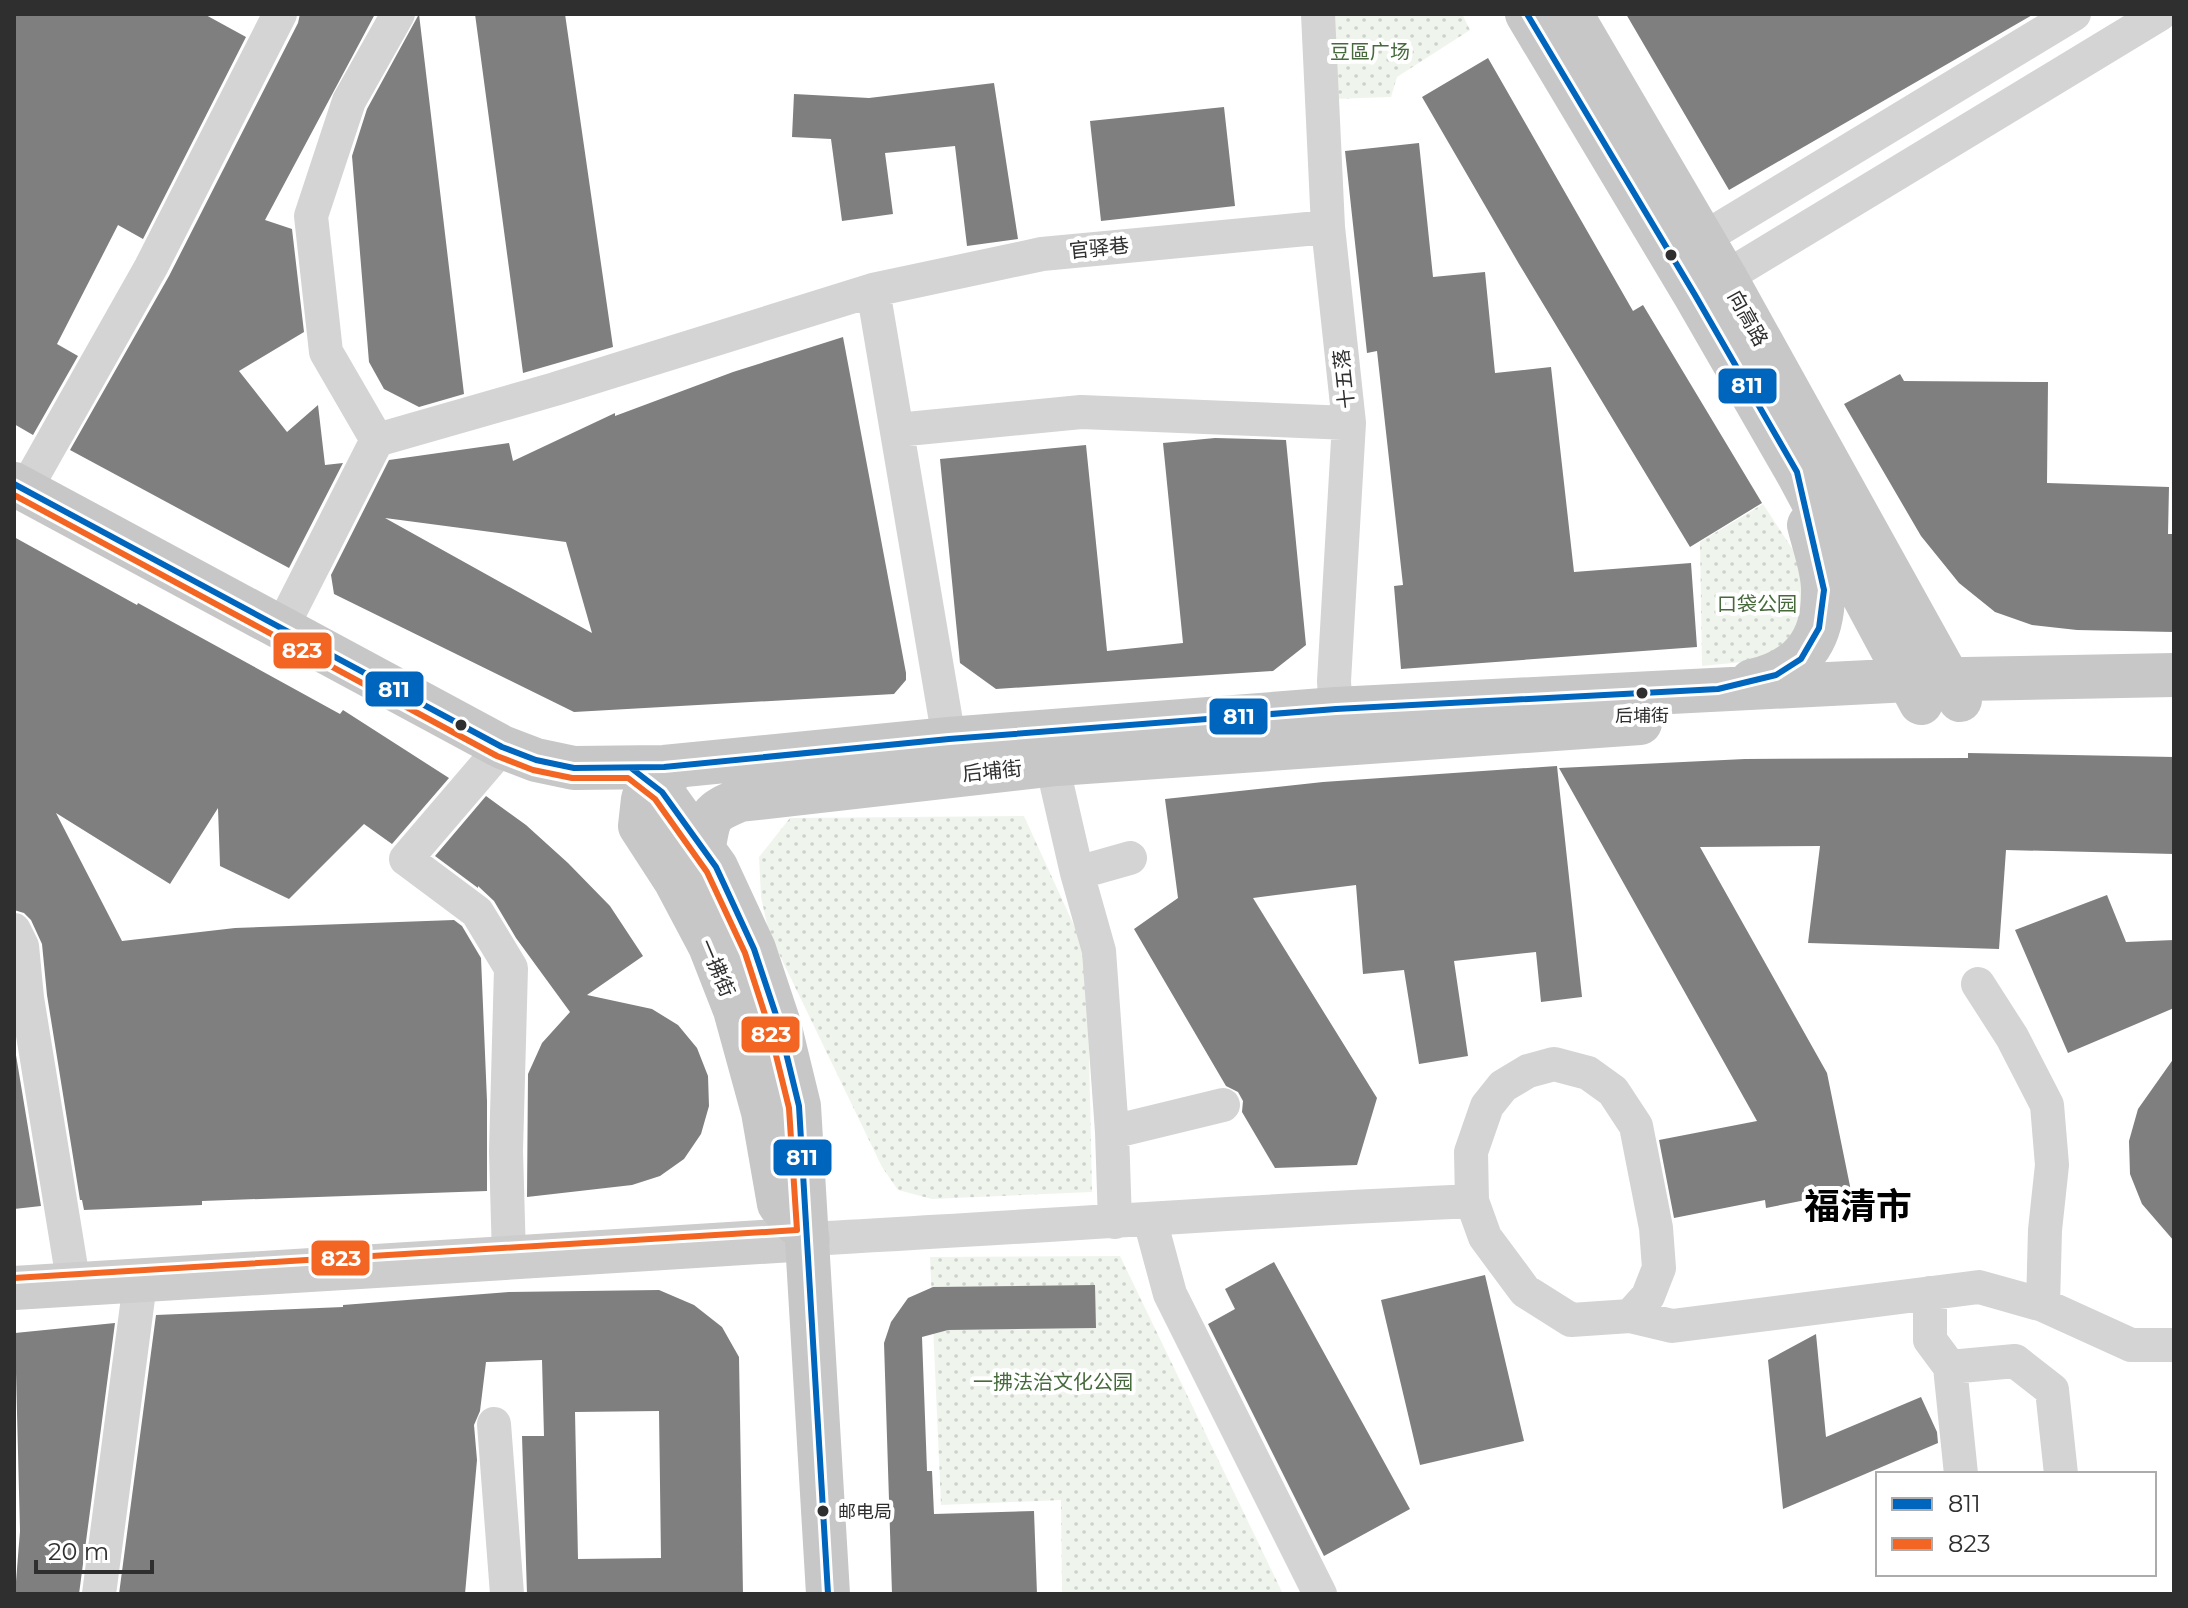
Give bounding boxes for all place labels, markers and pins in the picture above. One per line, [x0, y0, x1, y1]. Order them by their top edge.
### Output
unlabelled marker [1663, 247, 1679, 263]
marker: 后埔街 [1634, 685, 1650, 701]
place label: 后埔街 [1615, 705, 1669, 727]
unlabelled marker [453, 717, 469, 733]
place label: 邮电局 [838, 1501, 892, 1523]
marker: 邮电局 [815, 1503, 831, 1519]

